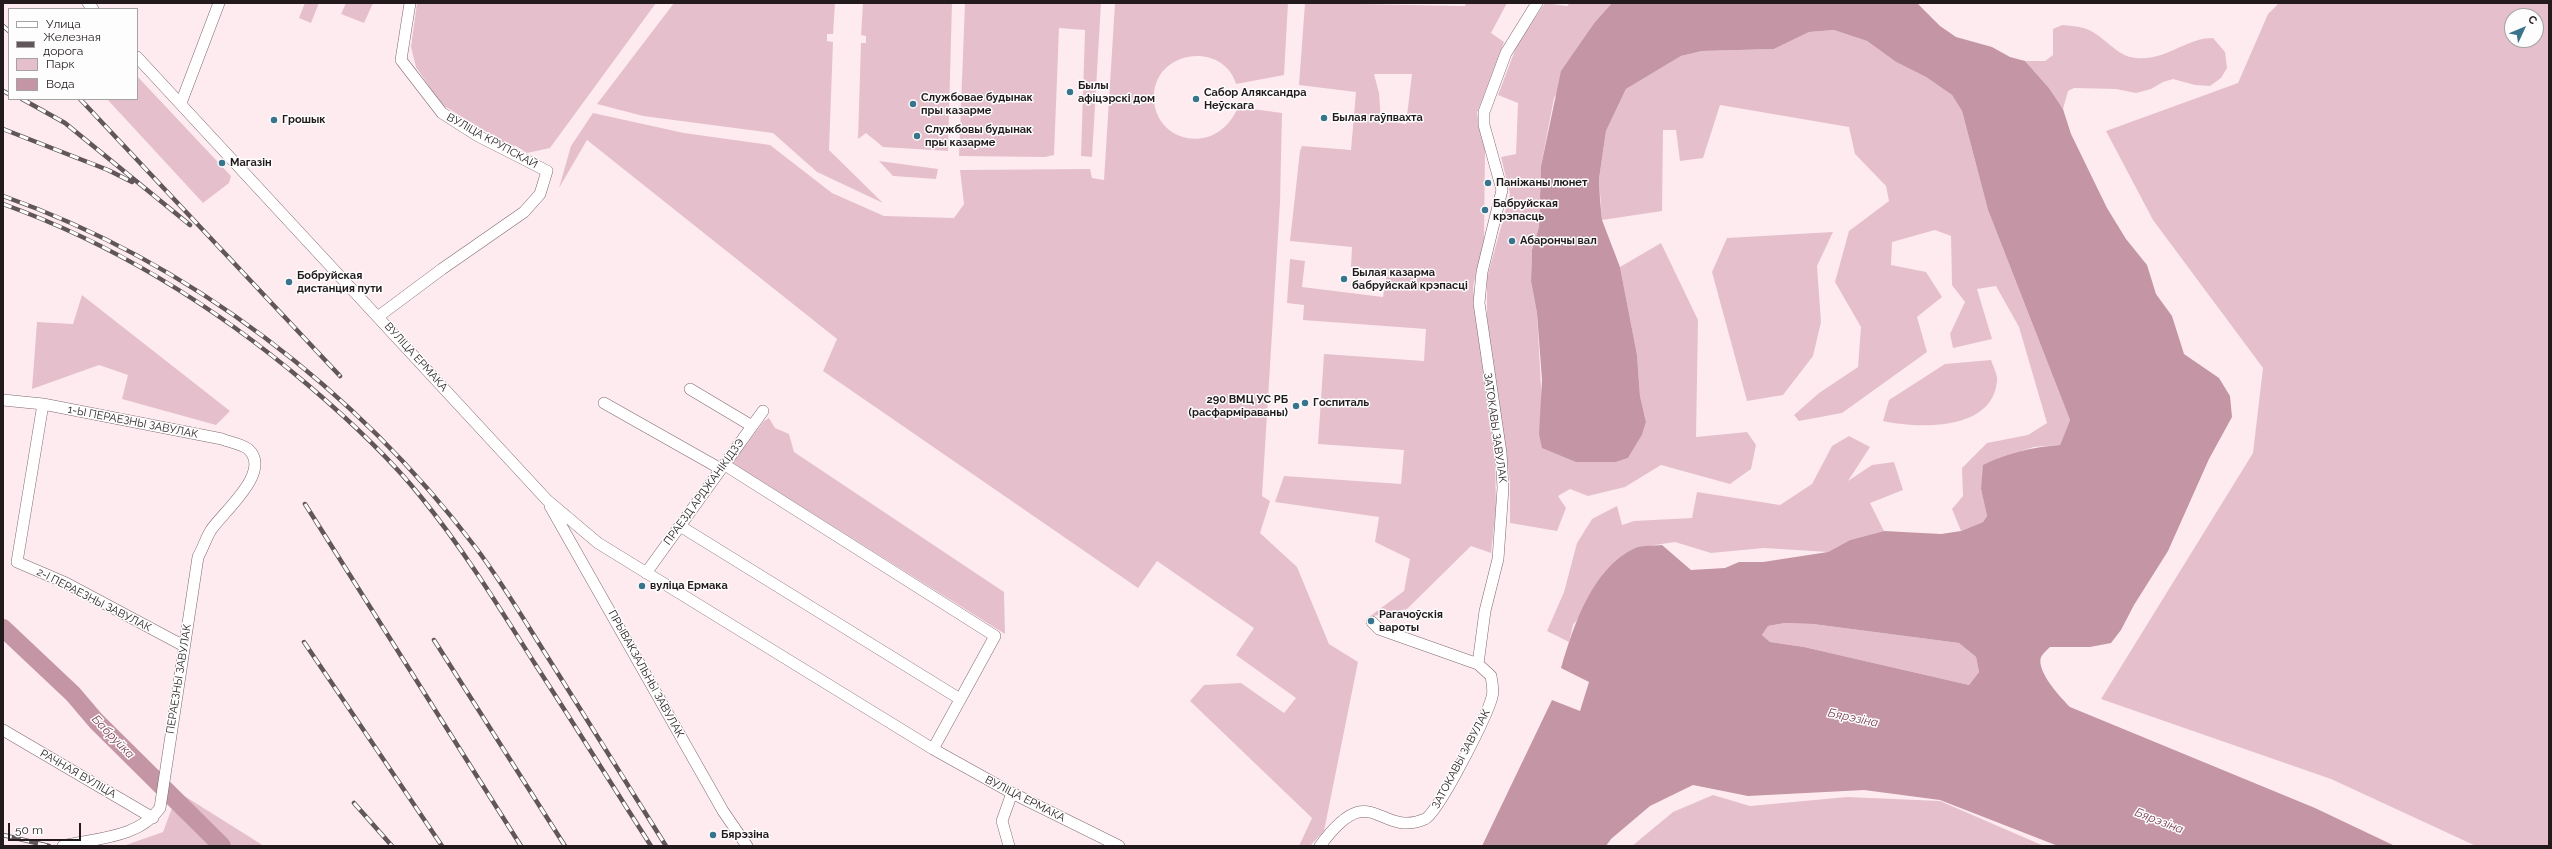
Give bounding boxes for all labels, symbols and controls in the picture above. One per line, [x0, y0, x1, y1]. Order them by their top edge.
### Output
legend [8, 8, 138, 100]
north arrow [2504, 8, 2544, 48]
text: С [2525, 13, 2540, 27]
text: Улица [46, 17, 81, 31]
text: Железная дорога [43, 30, 101, 58]
text: Парк [46, 57, 75, 71]
text: Вода [46, 77, 75, 91]
place label: Былы афіцэрскі дом [1078, 79, 1155, 105]
place label: Сабор Аляксандра Неўскага [1204, 86, 1306, 112]
marker: Былы афіцэрскі дом [1065, 87, 1075, 97]
place label: Службовае будынак пры казарме [921, 91, 1033, 117]
marker: Сабор Аляксандра Неўскага [1191, 94, 1201, 104]
marker: Службовае будынак пры казарме [908, 99, 918, 109]
street label: ВУЛІЦА КРУПСКАЙ [444, 111, 540, 171]
place label: Былая гаўпвахта [1332, 111, 1423, 125]
place label: Грошык [282, 113, 326, 127]
marker: Былая гаўпвахта [1319, 113, 1329, 123]
marker: Грошык [269, 115, 279, 125]
place label: Службовы будынак пры казарме [925, 123, 1032, 149]
marker: Службовы будынак пры казарме [912, 131, 922, 141]
place label: Магазін [230, 156, 272, 170]
marker: Магазін [217, 158, 227, 168]
place label: Паніжаны люнет [1496, 176, 1587, 190]
marker: Паніжаны люнет [1483, 178, 1493, 188]
place label: Бабруйская крэпасць [1493, 197, 1558, 223]
marker: Бабруйская крэпасць [1480, 205, 1490, 215]
place label: Абарончы вал [1520, 234, 1597, 248]
marker: Абарончы вал [1507, 236, 1517, 246]
place label: Былая казарма бабруйскай крэпасці [1352, 266, 1468, 292]
place label: Бобруйская дистанция пути [297, 269, 382, 295]
marker: Былая казарма бабруйскай крэпасці [1339, 274, 1349, 284]
marker: Бобруйская дистанция пути [284, 277, 294, 287]
street label: ВУЛІЦА ЕРМАКА [382, 320, 450, 394]
street label: ЗАТОКАВЫ ЗАВУЛАК [1481, 372, 1509, 484]
place label: 290 ВМЦ УС РБ (расфарміраваны) [1189, 393, 1288, 419]
place label: Госпиталь [1313, 396, 1369, 410]
marker: Госпиталь [1300, 398, 1310, 408]
marker: 290 ВМЦ УС РБ (расфарміраваны) [1291, 401, 1301, 411]
street label: 1-Ы ПЕРАЕЗНЫ ЗАВУЛАК [67, 403, 199, 441]
street label: ПРАЕЗД АРДЖАНІКІДЗЭ [661, 436, 747, 548]
street label: 2-І ПЕРАЕЗНЫ ЗАВУЛАК [34, 565, 154, 635]
place label: вуліца Ермака [650, 579, 728, 593]
marker: вуліца Ермака [637, 581, 647, 591]
street label: ПРЫВАКЗАЛЬНЫ ЗАВУЛАК [605, 608, 687, 740]
place label: Рагачоўскія вароты [1379, 608, 1443, 634]
marker: Рагачоўскія вароты [1366, 616, 1376, 626]
street label: ПЕРАЕЗНЫ ЗАВУЛАК [164, 623, 194, 735]
water label: Бярэзіна [1827, 706, 1879, 730]
street label: ЗАТОКАВЫ ЗАВУЛАК [1429, 707, 1493, 811]
water label: Бабруйка [89, 712, 137, 762]
street label: РАЧНАЯ ВУЛІЦА [38, 747, 118, 801]
street label: ВУЛІЦА ЕРМАКА [983, 773, 1067, 825]
water label: Бярэзіна [2133, 805, 2185, 837]
scale bar [10, 815, 83, 841]
text: 50 m [15, 823, 43, 837]
place label: Бярэзіна [721, 828, 769, 842]
marker: Бярэзіна [708, 830, 718, 840]

